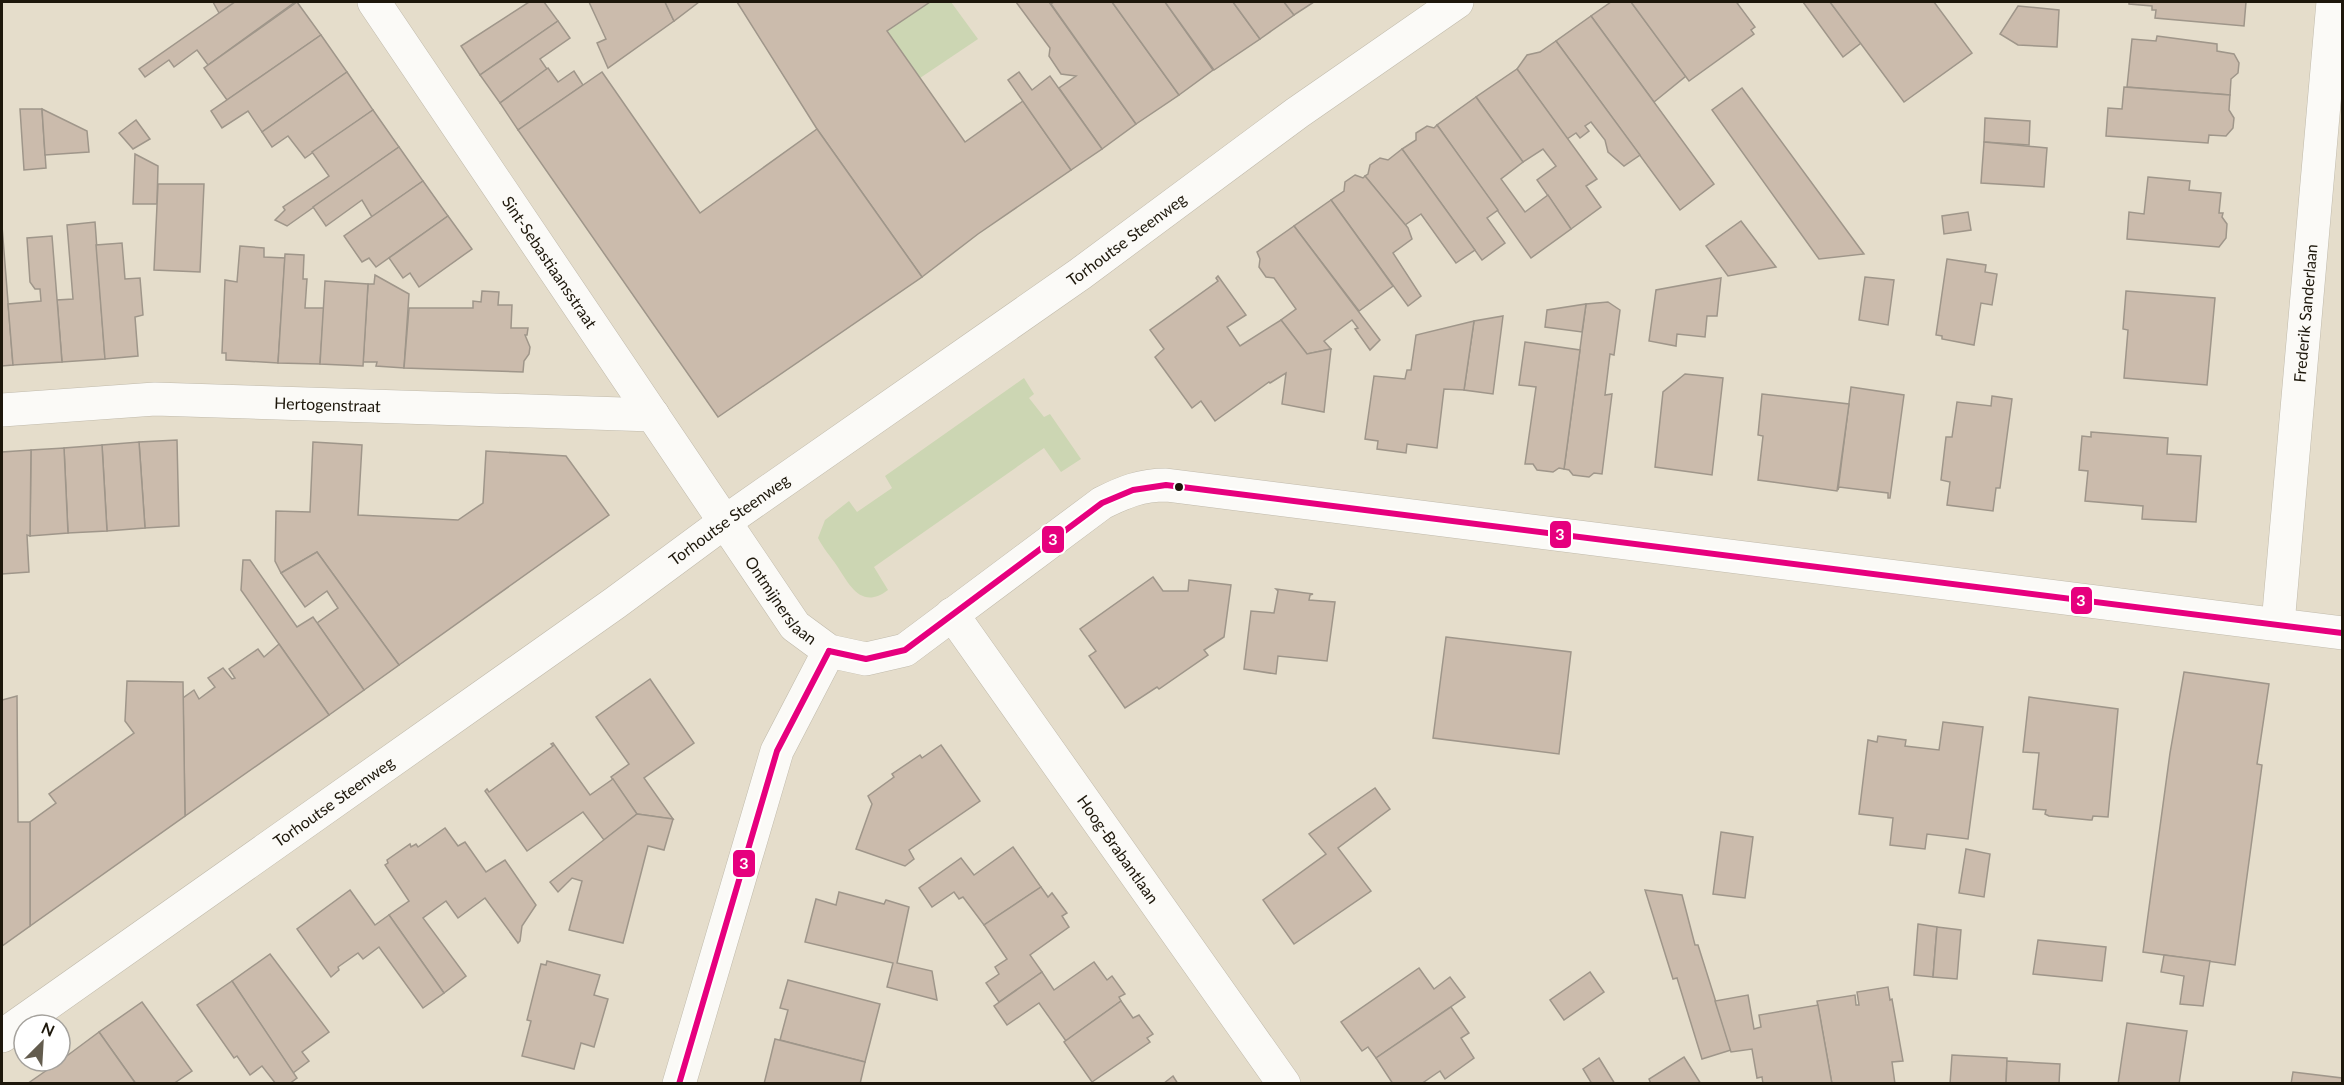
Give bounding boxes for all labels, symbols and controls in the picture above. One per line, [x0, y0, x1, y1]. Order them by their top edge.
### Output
street label: Torhoutse Steenweg [1063, 189, 1190, 289]
street label: Sint-Sebastiaansstraat [499, 192, 602, 332]
street label: Frederik Sanderlaan [2289, 243, 2321, 383]
street label: Hertogenstraat [274, 393, 381, 415]
street label: Torhoutse Steenweg [665, 470, 793, 569]
unlabelled marker [1173, 481, 1185, 493]
line badge: 3 [1549, 520, 1572, 549]
text: 3 [1555, 524, 1565, 543]
line badge: 3 [1041, 525, 1065, 554]
text: 3 [1048, 529, 1058, 548]
street label: Ontmijnerslaan [742, 552, 821, 648]
line badge: 3 [2070, 586, 2093, 615]
text: 3 [2076, 590, 2086, 609]
street label: Torhoutse Steenweg [269, 752, 397, 851]
street label: Hoog-Brabantlaan [1074, 791, 1163, 907]
line badge: 3 [732, 849, 756, 878]
text: 3 [739, 853, 749, 872]
north arrow [12, 1013, 72, 1073]
text: N [39, 1018, 58, 1040]

